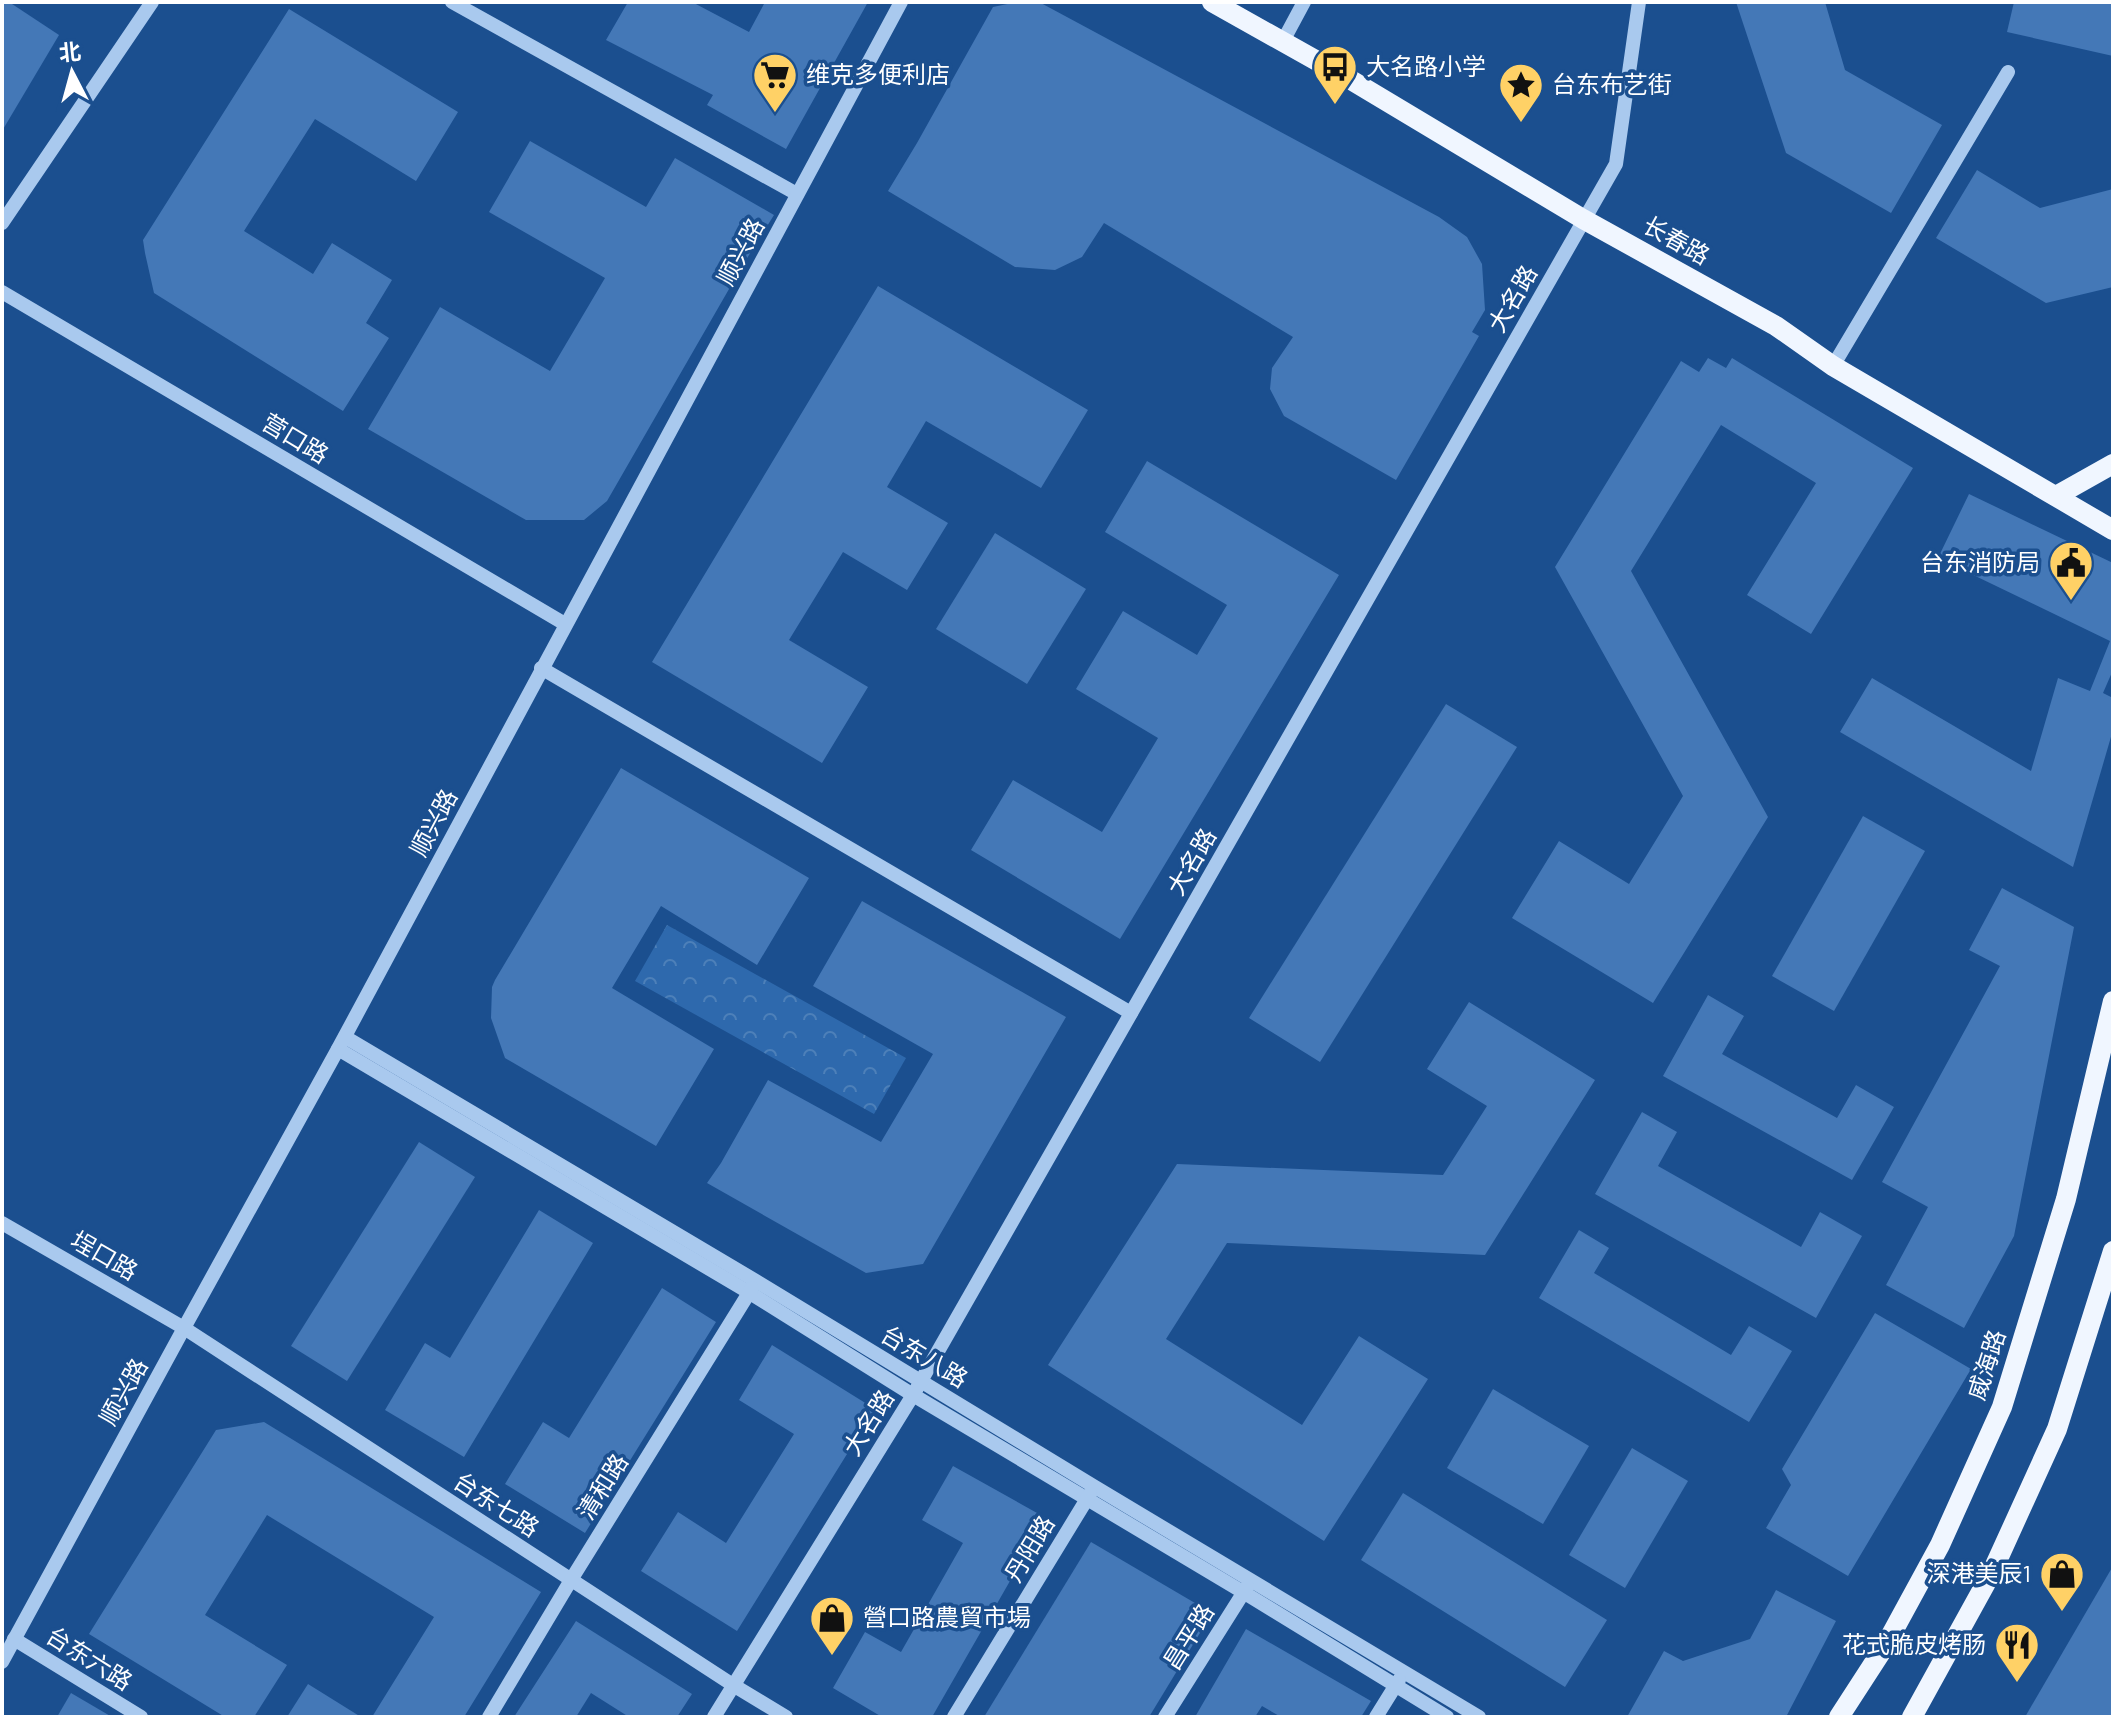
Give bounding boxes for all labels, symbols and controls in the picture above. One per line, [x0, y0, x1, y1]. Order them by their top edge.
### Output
north arrow [32, 32, 112, 112]
text: 北 [57, 37, 82, 65]
bus stop icon: 大名路小学 [1311, 43, 1359, 106]
supermarket icon: 维克多便利店 [751, 51, 799, 114]
place label: 大名路小学 [1366, 51, 1486, 80]
place label: 维克多便利店 [806, 59, 950, 88]
place icon: 台东布艺街 [1497, 61, 1545, 124]
place label: 台东布艺街 [1552, 69, 1672, 98]
street label: 长春路 [1638, 210, 1715, 270]
street label: 顺兴路 [710, 213, 769, 290]
street label: 大名路 [1481, 260, 1542, 337]
street label: 营口路 [257, 407, 334, 469]
public building icon: 台东消防局 [2047, 539, 2095, 602]
place label: 台东消防局 [1920, 547, 2040, 576]
street label: 顺兴路 [403, 784, 462, 861]
street label: 大名路 [1160, 823, 1221, 900]
street label: 埕口路 [66, 1224, 143, 1285]
street label: 台东八路 [876, 1319, 973, 1393]
street label: 威海路 [1961, 1326, 2010, 1403]
street label: 顺兴路 [93, 1353, 153, 1430]
street label: 大名路 [836, 1384, 899, 1460]
street label: 清和路 [570, 1448, 633, 1524]
street label: 台东七路 [449, 1465, 545, 1542]
street label: 丹阳路 [998, 1510, 1060, 1587]
shop icon: 深港美辰1 [2038, 1550, 2086, 1613]
place label: 深港美辰1 [1927, 1558, 2031, 1587]
shop icon: 營口路農貿市場 [808, 1594, 856, 1657]
street label: 昌平路 [1156, 1598, 1219, 1674]
place label: 營口路農貿市場 [863, 1602, 1031, 1631]
street label: 台东六路 [41, 1620, 138, 1695]
restaurant icon: 花式脆皮烤肠 [1993, 1621, 2041, 1684]
place label: 花式脆皮烤肠 [1842, 1629, 1986, 1658]

